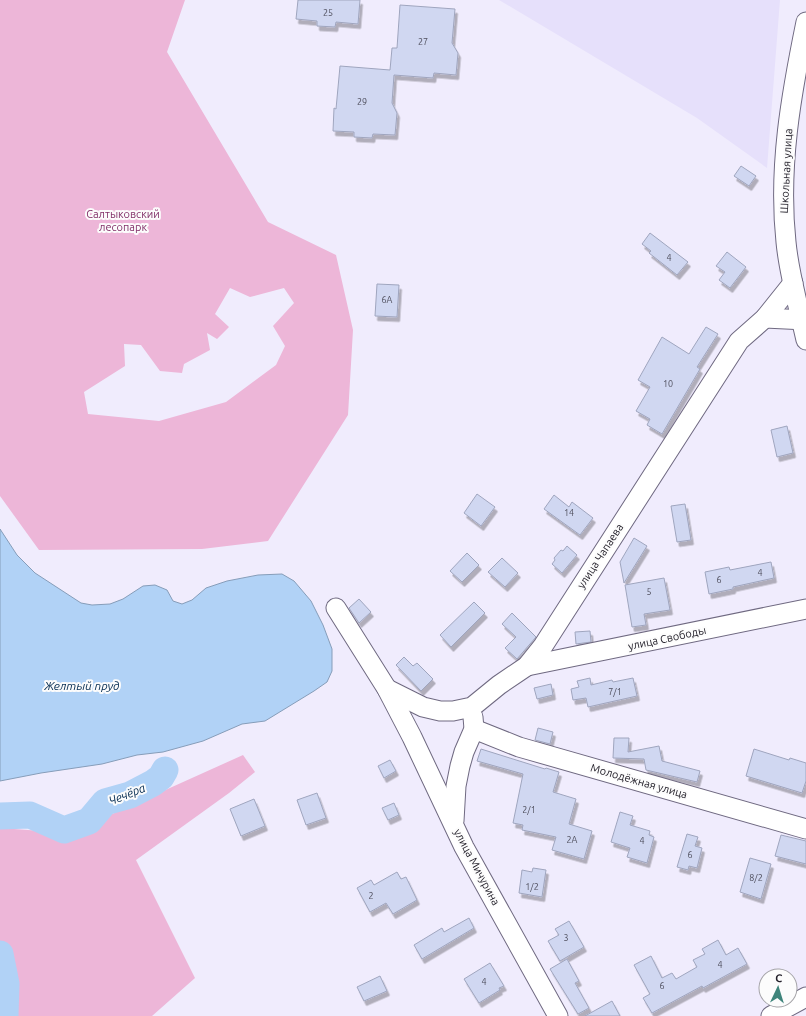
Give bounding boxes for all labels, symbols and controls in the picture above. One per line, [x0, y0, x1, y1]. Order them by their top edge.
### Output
house number: 25 [323, 8, 333, 18]
house number: 27 [418, 37, 428, 47]
house number: 29 [357, 97, 367, 107]
street label: Школьная улица [778, 128, 794, 214]
park label: Салтыковский лесопарк [86, 208, 160, 233]
house number: 4 [666, 253, 672, 263]
house number: 6А [382, 295, 393, 305]
house number: 10 [663, 379, 673, 389]
house number: 14 [564, 508, 574, 518]
street label: улица Чапаева [575, 521, 625, 591]
house number: 4 [757, 568, 763, 578]
house number: 6 [716, 575, 722, 585]
house number: 5 [646, 587, 652, 597]
street label: улица Свободы [627, 624, 707, 652]
water label: Желтый пруд [43, 679, 120, 692]
house number: 7/1 [608, 687, 622, 697]
street label: Молодёжная улица [589, 761, 689, 801]
water label: Чечёра [107, 781, 148, 807]
house number: 2/1 [522, 805, 536, 815]
street label: улица Мичурина [452, 827, 502, 907]
house number: 2А [567, 835, 578, 845]
house number: 4 [639, 836, 645, 846]
house number: 6 [687, 850, 693, 860]
house number: 8/2 [749, 873, 763, 883]
house number: 1/2 [525, 882, 539, 892]
house number: 2 [368, 891, 374, 901]
house number: 3 [563, 933, 569, 943]
house number: 4 [717, 960, 723, 970]
north arrow [758, 968, 798, 1008]
text: С [775, 972, 783, 984]
house number: 4 [481, 977, 487, 987]
house number: 6 [659, 981, 665, 991]

